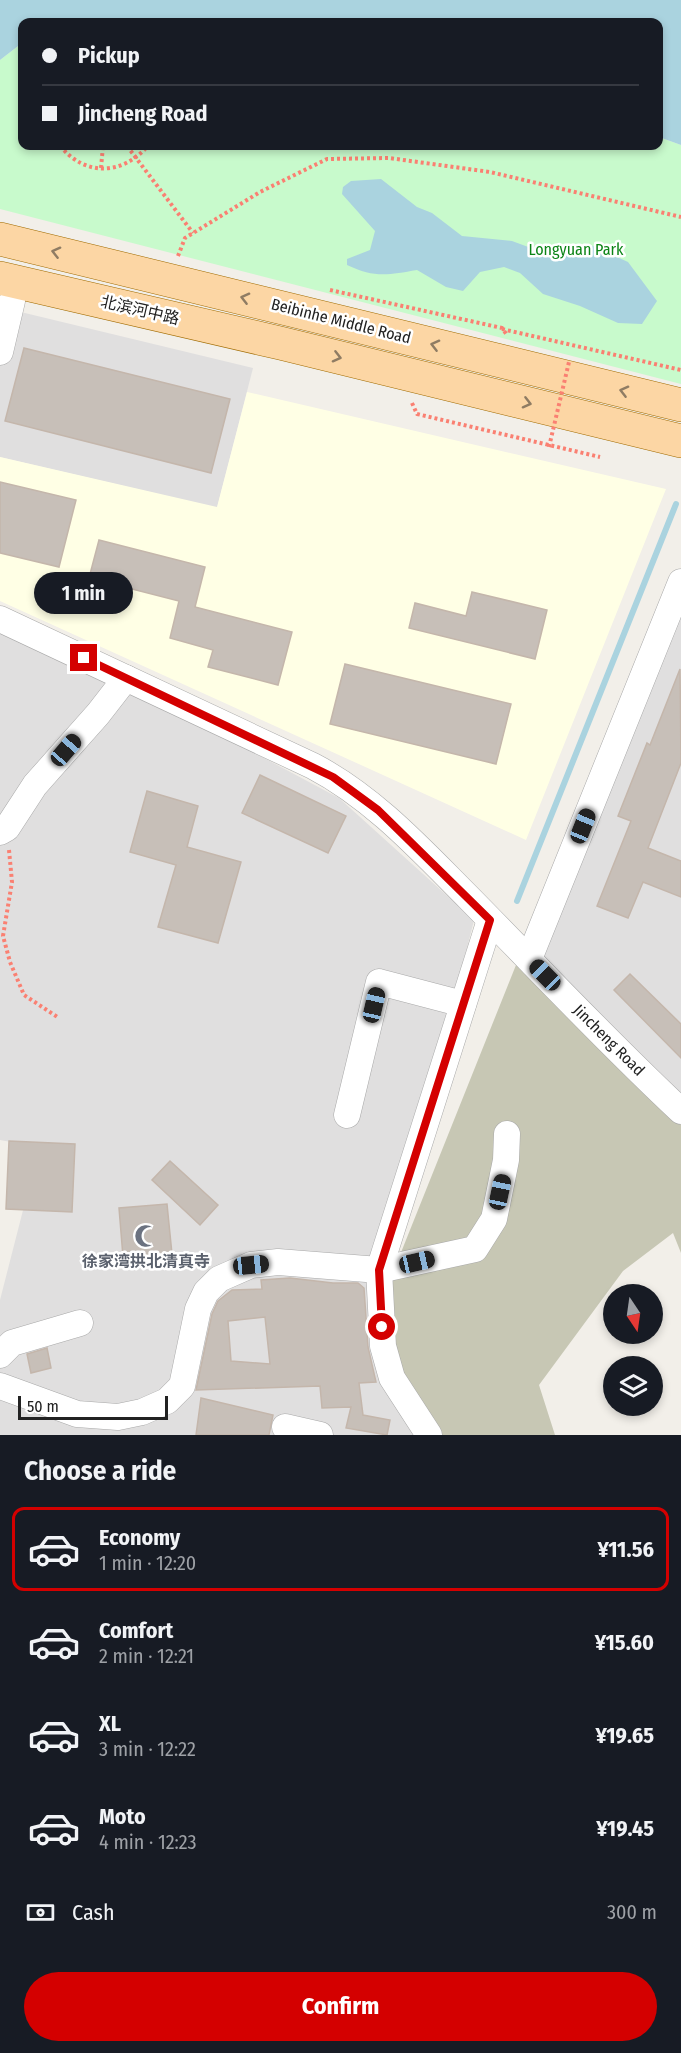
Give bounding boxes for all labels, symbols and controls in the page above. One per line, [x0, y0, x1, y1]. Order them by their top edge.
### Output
text: Pickup [78, 42, 140, 69]
text: Jincheng Road [78, 100, 207, 127]
park label: Longyuan Park [528, 240, 624, 259]
one-way arrow [51, 246, 61, 259]
street label: 北滨河中路 [99, 292, 181, 328]
one-way arrow [241, 293, 251, 306]
street label: Beibinhe Middle Road [269, 294, 413, 348]
one-way arrow [430, 339, 440, 352]
one-way arrow [332, 349, 342, 362]
one-way arrow [619, 386, 629, 399]
one-way arrow [521, 396, 531, 409]
callout: 1 min [34, 571, 134, 613]
text: 1 min [62, 581, 105, 605]
route end [70, 644, 97, 671]
car [47, 731, 85, 769]
car [568, 806, 598, 846]
car [526, 956, 564, 994]
car [361, 985, 387, 1025]
street label: Jincheng Road [569, 1000, 649, 1080]
car [487, 1173, 513, 1211]
mosque icon: 徐家湾拱北清真寺 [133, 1223, 159, 1249]
car [397, 1249, 437, 1275]
place label: 徐家湾拱北清真寺 [82, 1252, 210, 1271]
car [232, 1254, 270, 1276]
north arrow [603, 1284, 663, 1344]
map controls [603, 1284, 663, 1416]
route start [368, 1313, 395, 1340]
button: layers [603, 1356, 663, 1416]
scale bar [18, 1393, 168, 1420]
text: 50 m [27, 1397, 59, 1416]
text: Choose a ride [24, 1455, 176, 1487]
icon: car [27, 1522, 81, 1576]
text: Economy [99, 1524, 180, 1551]
text: ¥11.56 [598, 1536, 654, 1563]
text: 1 min · 12:20 [99, 1551, 196, 1575]
icon: car [27, 1615, 81, 1669]
text: Comfort [99, 1617, 173, 1644]
text: ¥15.60 [595, 1629, 654, 1656]
text: 2 min · 12:21 [99, 1644, 194, 1668]
icon: car [27, 1708, 81, 1762]
text: XL [99, 1710, 121, 1737]
text: ¥19.65 [596, 1722, 654, 1749]
text: 3 min · 12:22 [99, 1737, 196, 1761]
icon: car [27, 1801, 81, 1855]
text: Moto [99, 1803, 146, 1830]
text: ¥19.45 [596, 1815, 654, 1842]
text: 4 min · 12:23 [99, 1830, 197, 1854]
icon: cash [24, 1896, 57, 1929]
text: Cash [72, 1899, 115, 1926]
text: 300 m [607, 1900, 657, 1924]
button: Confirm [24, 1972, 657, 2041]

